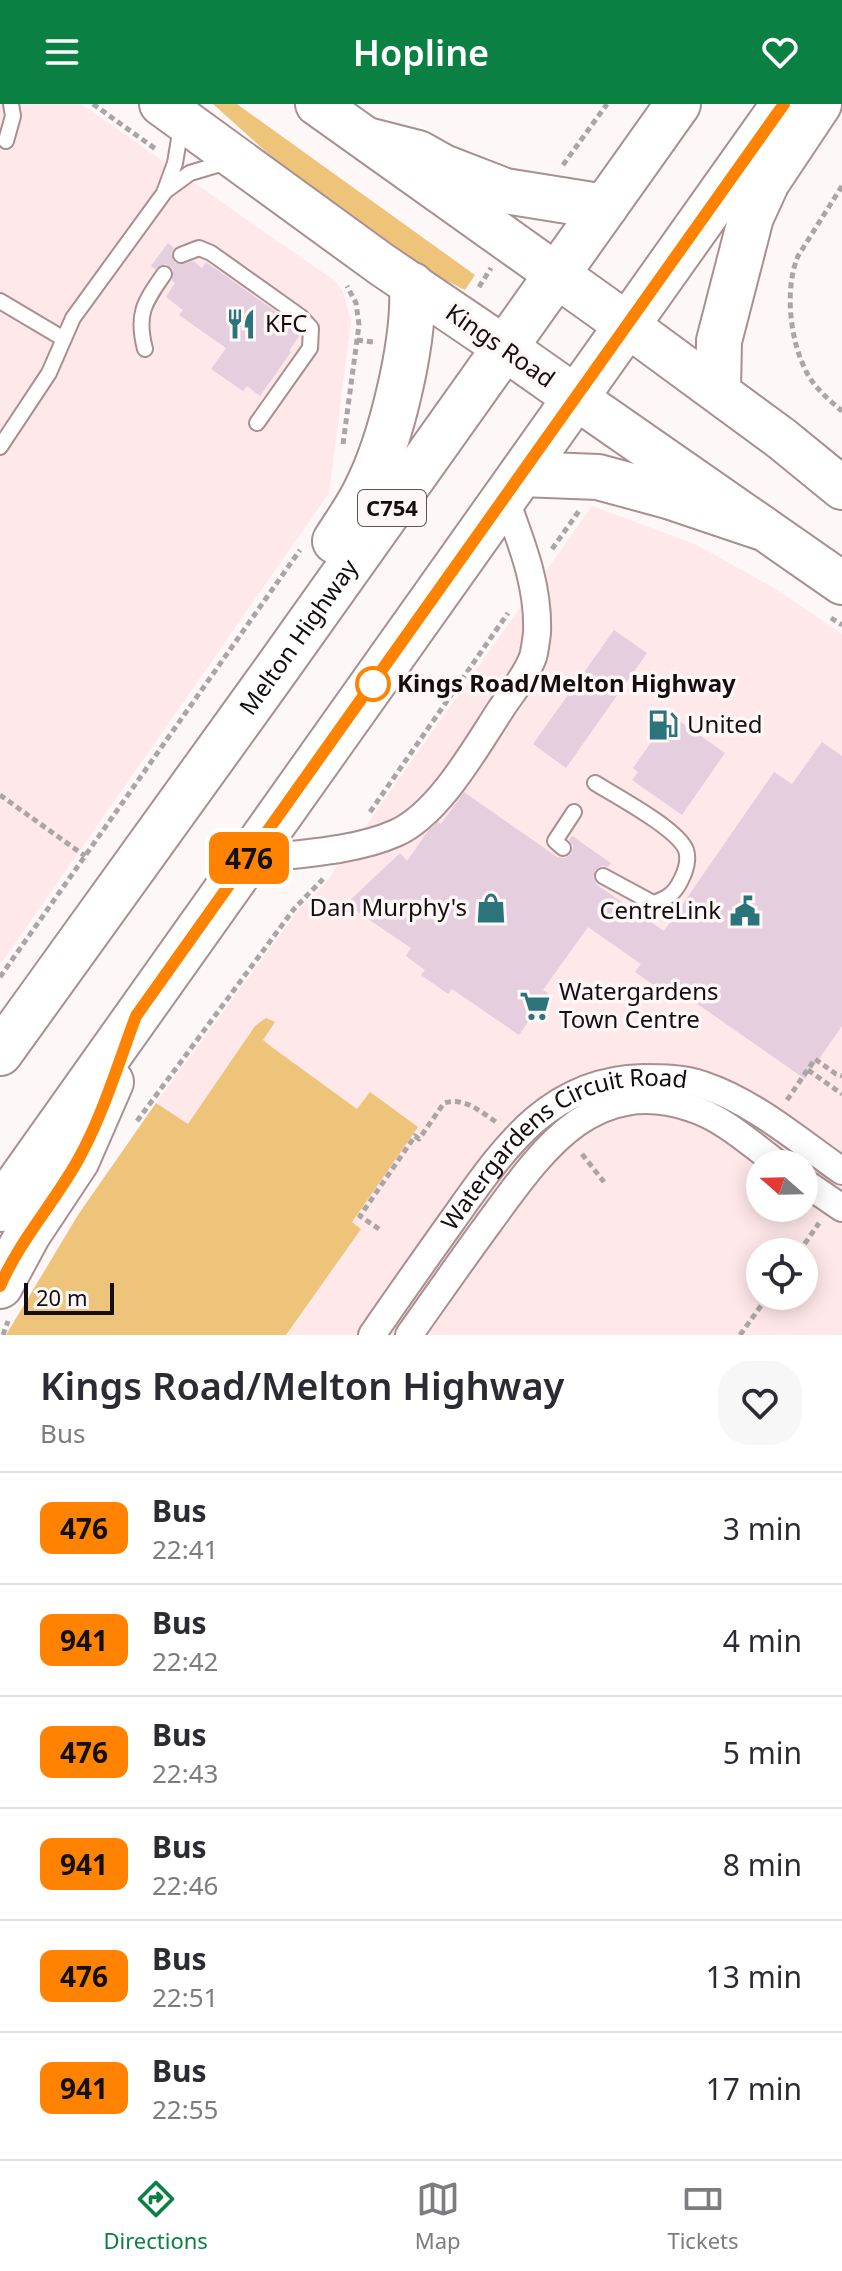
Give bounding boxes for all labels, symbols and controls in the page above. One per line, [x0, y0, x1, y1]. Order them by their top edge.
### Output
text: Hopline [353, 28, 489, 77]
icon: menu [40, 30, 84, 74]
icon: heart [758, 30, 802, 74]
street label: Kings Road [440, 295, 562, 394]
place label: KFC [265, 306, 307, 339]
restaurant icon: KFC [224, 307, 258, 341]
road number: C754 [358, 490, 426, 526]
street label: Melton Highway [231, 551, 365, 721]
place label: Kings Road/Melton Highway [397, 666, 736, 699]
marker: Kings Road/Melton Highway [356, 667, 390, 701]
place label: United [687, 707, 763, 740]
fuel station icon: United [646, 708, 680, 742]
line badge: 476 [203, 832, 295, 884]
text: 476 [225, 839, 273, 877]
place label: Dan Murphy's [309, 890, 467, 923]
shop icon: Dan Murphy's [474, 891, 508, 925]
place label: CentreLink [599, 893, 721, 926]
public building icon: CentreLink [728, 894, 762, 928]
place label: Watergardens Town Centre [559, 974, 718, 1035]
supermarket icon: Watergardens Town Centre [518, 989, 552, 1023]
street label: Watergardens Circuit Road [433, 1060, 689, 1236]
north arrow [746, 1150, 818, 1222]
map controls [746, 1150, 818, 1310]
button: locate [746, 1238, 818, 1310]
scale bar [24, 1279, 114, 1315]
text: 20 m [36, 1282, 87, 1312]
text: Kings Road/Melton Highway [40, 1359, 564, 1411]
button: heart [718, 1361, 802, 1445]
text: Bus [40, 1415, 85, 1451]
text: Bus [152, 1490, 207, 1531]
text: 3 min [723, 1508, 802, 1549]
text: 476 [60, 1509, 108, 1547]
text: 22:41 [152, 1531, 218, 1567]
text: Bus [152, 1602, 207, 1643]
text: 4 min [723, 1620, 802, 1661]
text: 941 [60, 1621, 108, 1659]
text: 22:42 [152, 1643, 218, 1679]
text: Bus [152, 1714, 207, 1755]
text: 5 min [723, 1732, 802, 1773]
text: 476 [60, 1733, 108, 1771]
text: 22:43 [152, 1755, 218, 1791]
text: Bus [152, 1826, 207, 1867]
text: 8 min [723, 1844, 802, 1885]
text: 941 [60, 1845, 108, 1883]
text: 22:46 [152, 1867, 218, 1903]
text: Bus [152, 1938, 207, 1979]
text: 13 min [706, 1956, 802, 1997]
text: 476 [60, 1957, 108, 1995]
text: 22:51 [152, 1979, 218, 2015]
text: Bus [152, 2050, 207, 2091]
text: 17 min [706, 2068, 802, 2109]
text: 941 [60, 2069, 108, 2107]
text: 22:55 [152, 2091, 218, 2127]
tab: Directions [103, 2177, 208, 2255]
tab: Map [415, 2177, 461, 2255]
tab: Tickets [667, 2177, 739, 2255]

